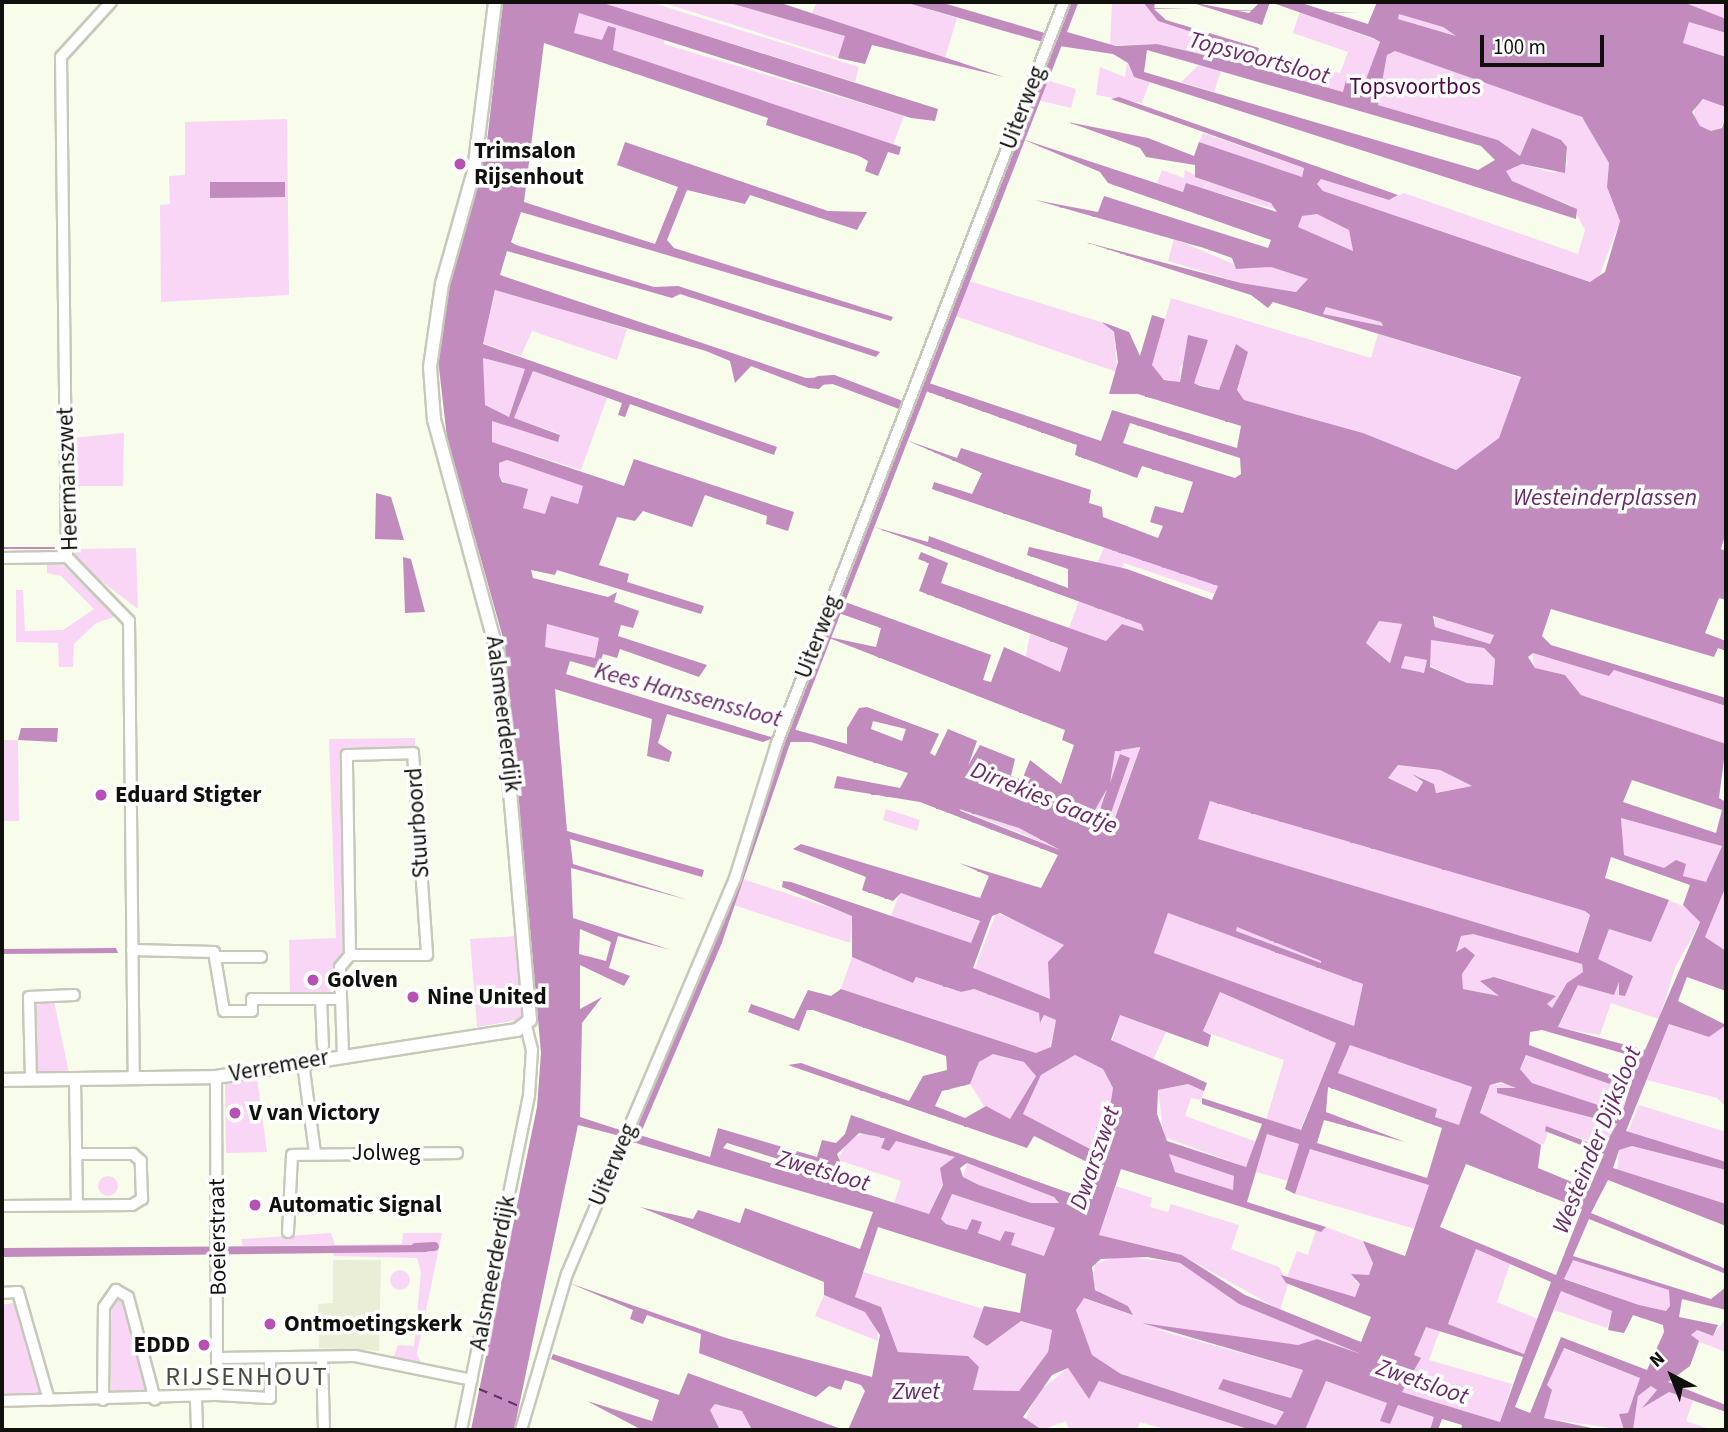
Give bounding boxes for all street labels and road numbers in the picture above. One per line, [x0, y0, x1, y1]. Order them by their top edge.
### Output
street label: Uiterweg [995, 62, 1051, 154]
street label: Heermanszwet [52, 407, 84, 551]
street label: Uiterweg [790, 591, 846, 683]
street label: Aalsmeerderdijk [480, 634, 526, 794]
street label: Stuurboord [400, 767, 436, 879]
street label: Verremeer [227, 1044, 331, 1088]
street label: Uiterweg [583, 1120, 643, 1210]
street label: Jolweg [352, 1139, 420, 1167]
street label: Boeierstraat [203, 1178, 233, 1296]
street label: Aalsmeerderdijk [464, 1193, 522, 1353]

